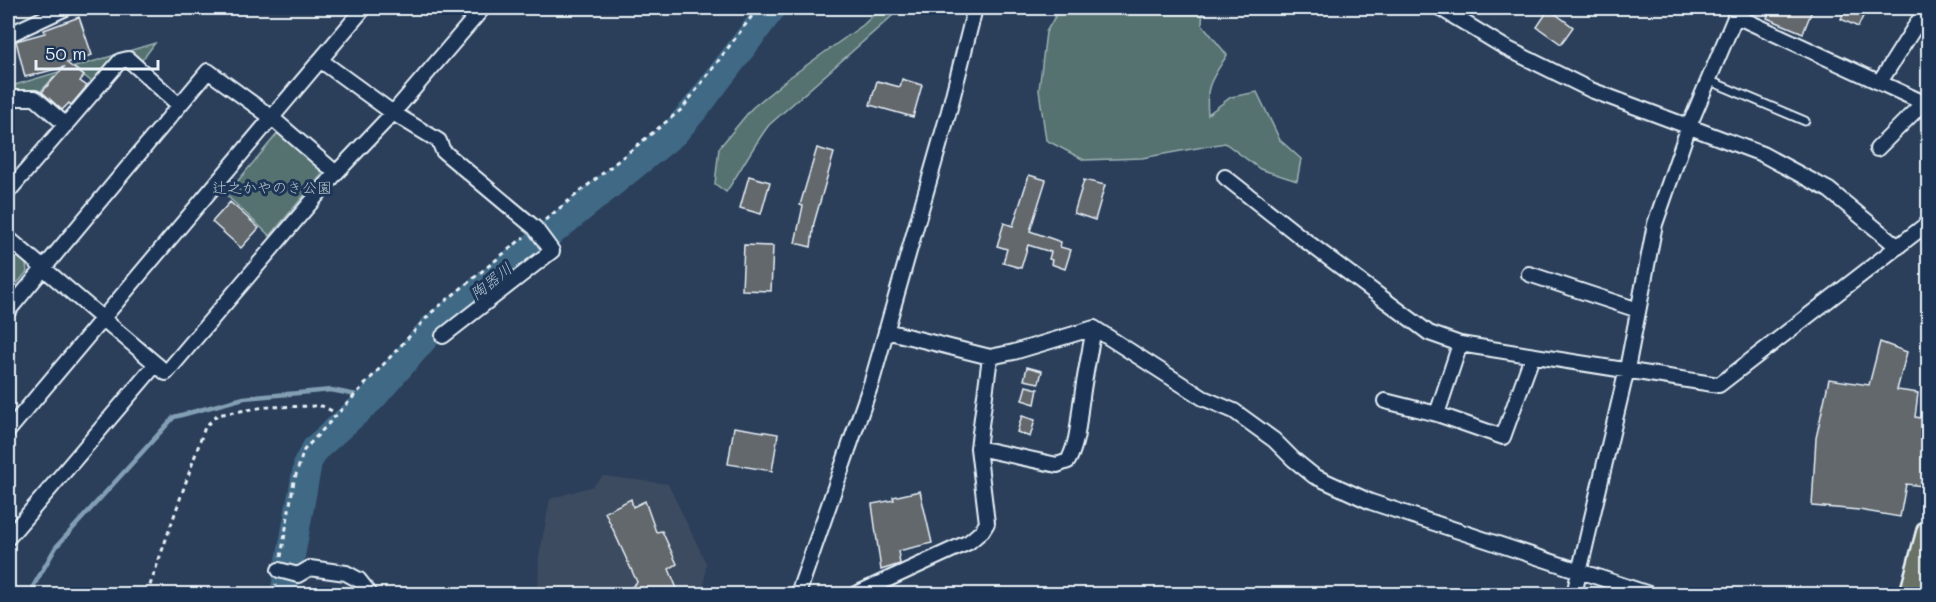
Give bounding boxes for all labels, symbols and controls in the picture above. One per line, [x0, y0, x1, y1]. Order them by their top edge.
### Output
scale bar [36, 33, 158, 71]
text: 50 m [45, 41, 87, 65]
park label: 辻之かやのき公園 [212, 177, 332, 197]
water label: 陶器川 [465, 257, 516, 304]

